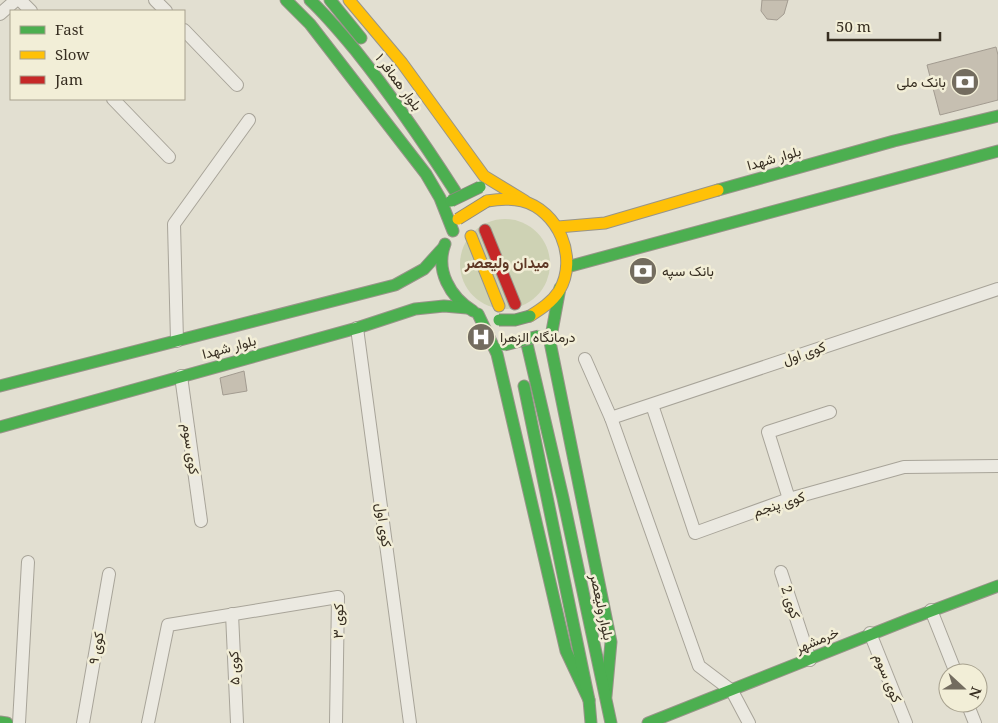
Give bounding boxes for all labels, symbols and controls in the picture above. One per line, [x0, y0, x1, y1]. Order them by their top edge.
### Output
legend [10, 10, 185, 100]
scale bar [828, 10, 940, 42]
text: 50 m [836, 16, 871, 36]
text: Fast [55, 19, 84, 39]
text: Slow [55, 44, 89, 64]
street label: بلوار همافر ۱ [372, 49, 427, 114]
bank icon: بانک ملی [950, 67, 980, 97]
text: Jam [54, 69, 83, 89]
place label: بانک ملی [896, 72, 946, 91]
street label: بلوار شهدا [745, 141, 803, 174]
district label: میدان ولیعصر [464, 252, 549, 272]
bank icon: بانک سپه [628, 256, 658, 286]
place label: بانک سپه [662, 261, 714, 281]
hospital icon: درمانگاه الزهرا [466, 322, 496, 352]
place label: درمانگاه الزهرا [500, 327, 576, 346]
street label: بلوار شهدا [200, 330, 258, 363]
street label: کوی اول [780, 336, 828, 370]
street label: کوی سوم [178, 422, 204, 476]
street label: کوی پنجم [750, 486, 808, 522]
street label: کوی اول [371, 502, 397, 548]
street label: بلوار ولیعصر [586, 571, 619, 642]
street label: کوی 2 [777, 583, 806, 621]
street label: کوی ۳ [328, 603, 347, 639]
street label: خرمشهر [791, 622, 841, 658]
street label: کوی ۹ [83, 630, 108, 666]
street label: کوی سوم [870, 650, 907, 705]
street label: کوی ۵ [223, 651, 244, 685]
north arrow [938, 663, 988, 713]
text: N [965, 684, 986, 701]

